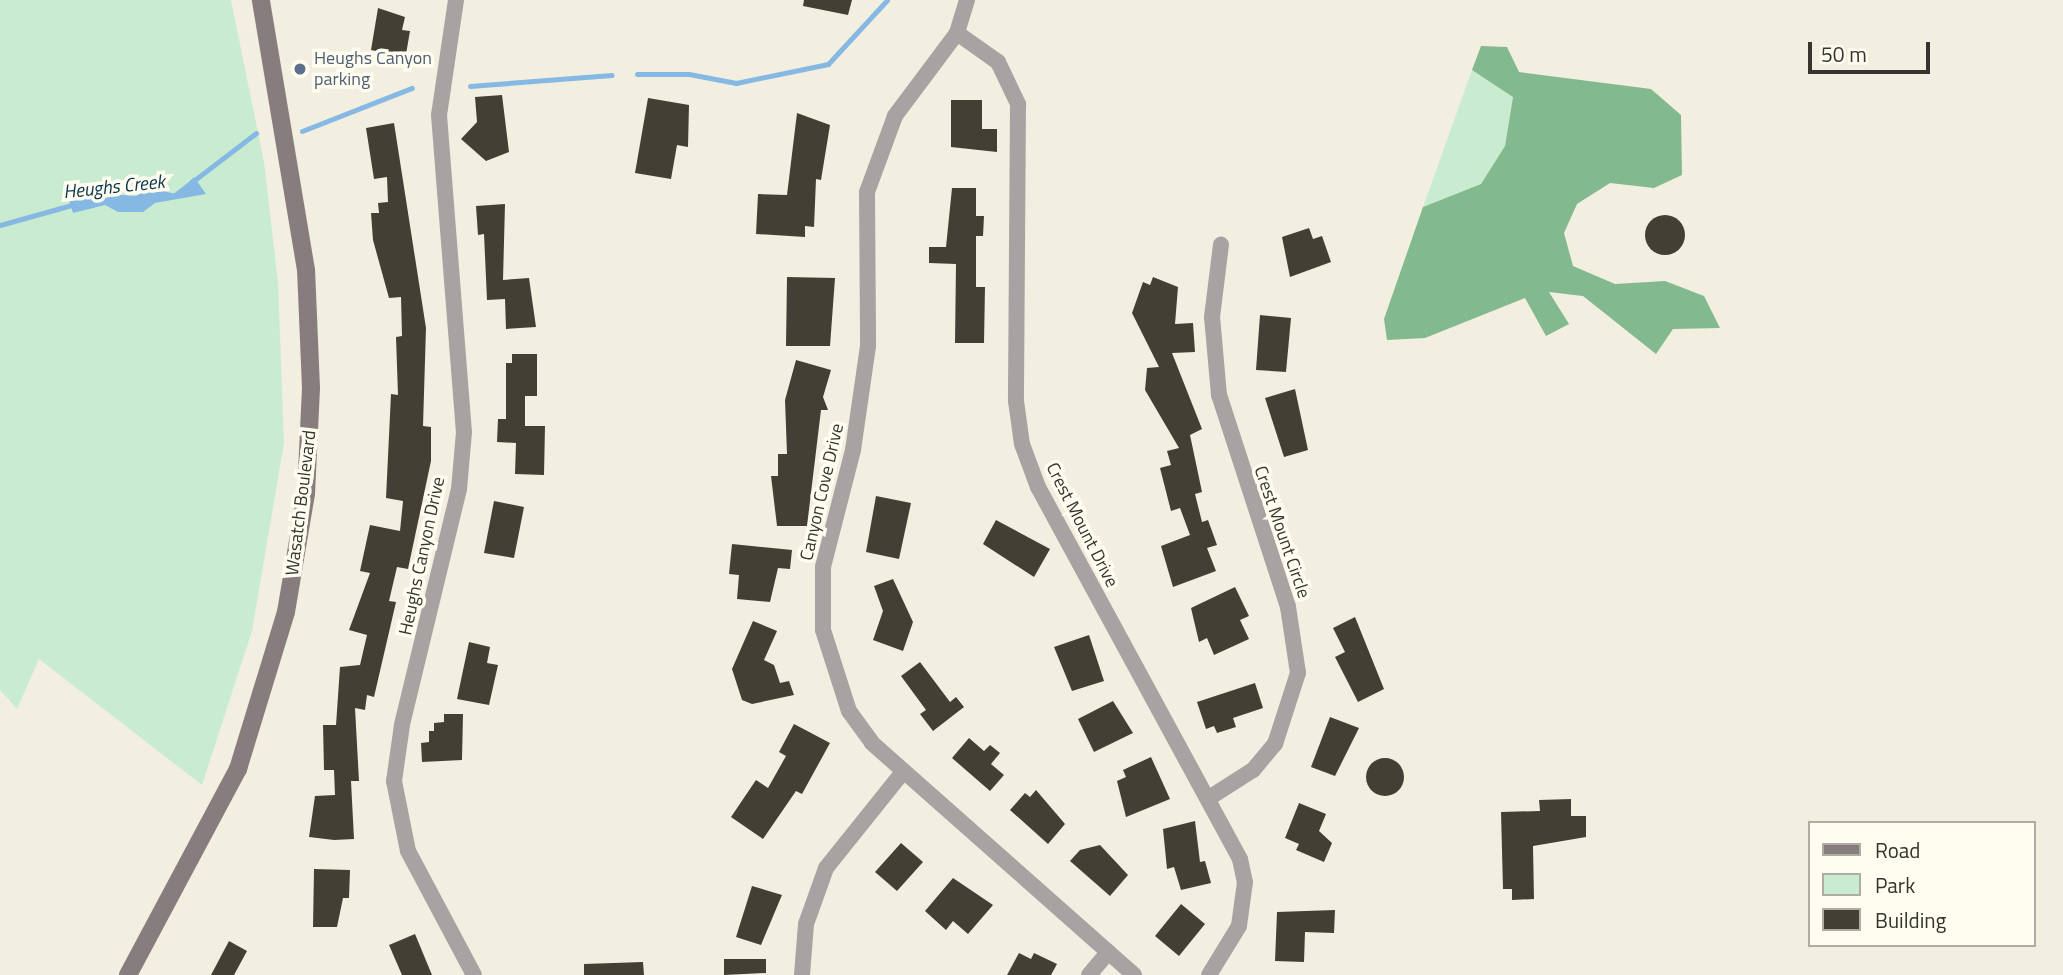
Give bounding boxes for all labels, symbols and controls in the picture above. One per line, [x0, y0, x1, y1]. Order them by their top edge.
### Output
scale bar [1811, 28, 1934, 72]
text: 50 m [1821, 38, 1867, 70]
place label: Heughs Canyon parking [314, 48, 432, 90]
marker: Heughs Canyon parking [292, 61, 308, 77]
water label: Heughs Creek [62, 169, 166, 203]
street label: Canyon Cove Drive [796, 421, 848, 563]
street label: Wasatch Boulevard [281, 429, 321, 577]
street label: Crest Mount Drive [1041, 459, 1123, 591]
street label: Crest Mount Circle [1249, 463, 1315, 601]
street label: Heughs Canyon Drive [395, 475, 449, 637]
legend [1808, 821, 2035, 947]
text: Road [1875, 834, 1920, 866]
text: Park [1875, 869, 1915, 901]
text: Building [1875, 904, 1946, 936]

